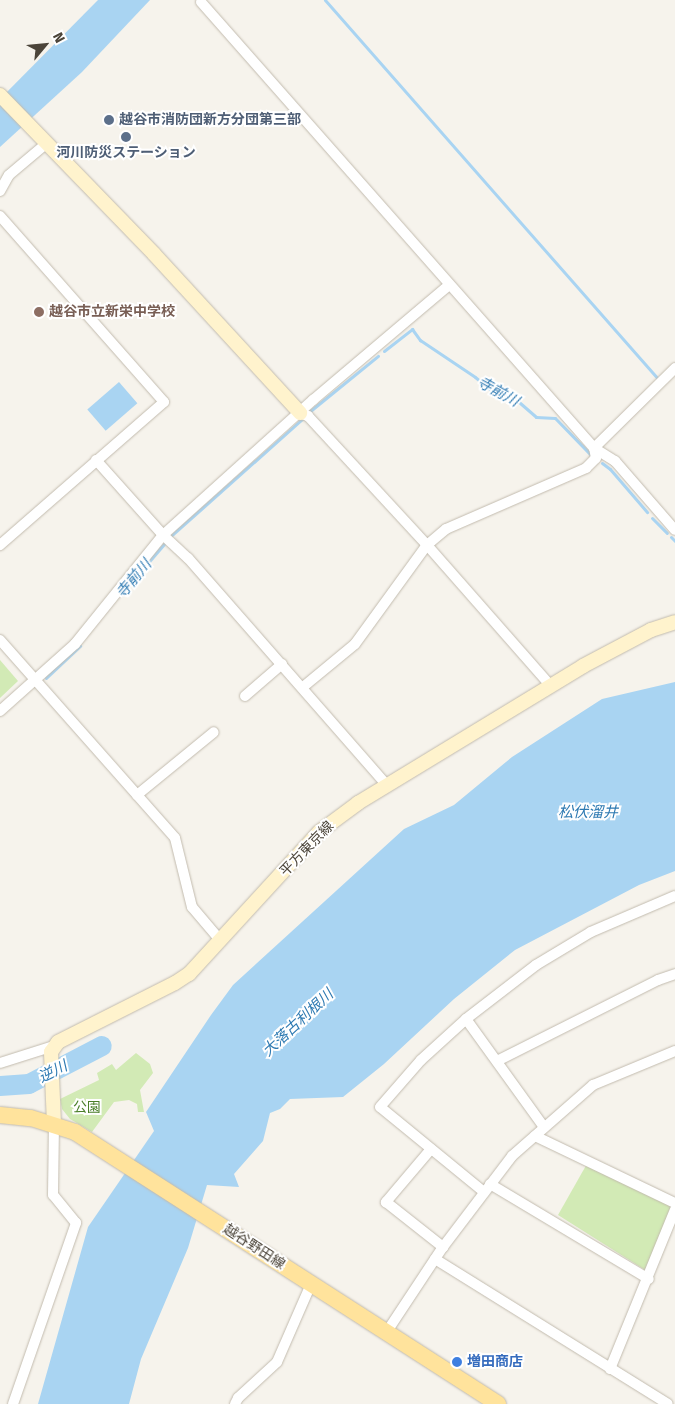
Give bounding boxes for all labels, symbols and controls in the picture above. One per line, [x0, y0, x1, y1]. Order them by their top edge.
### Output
north arrow [20, 20, 70, 70]
text: N [49, 30, 68, 46]
place label: 越谷市消防団新方分団第三部 [119, 112, 301, 128]
marker: 越谷市消防団新方分団第三部 [103, 114, 115, 126]
marker: 河川防災ステーション [120, 131, 132, 143]
place label: 河川防災ステーション [56, 145, 196, 161]
place label: 越谷市立新栄中学校 [49, 304, 175, 320]
marker: 越谷市立新栄中学校 [33, 306, 45, 318]
water label: 寺前川 [474, 373, 522, 411]
water label: 寺前川 [113, 556, 155, 602]
water label: 松伏溜井 [558, 804, 618, 822]
street label: 平方東京線 [277, 818, 337, 880]
water label: 大落古利根川 [259, 986, 337, 1060]
water label: 逆川 [36, 1057, 70, 1087]
park label: 公園 [73, 1100, 101, 1116]
street label: 越谷野田線 [220, 1221, 288, 1273]
place label: 増田商店 [467, 1354, 523, 1370]
marker: 増田商店 [451, 1356, 463, 1368]

